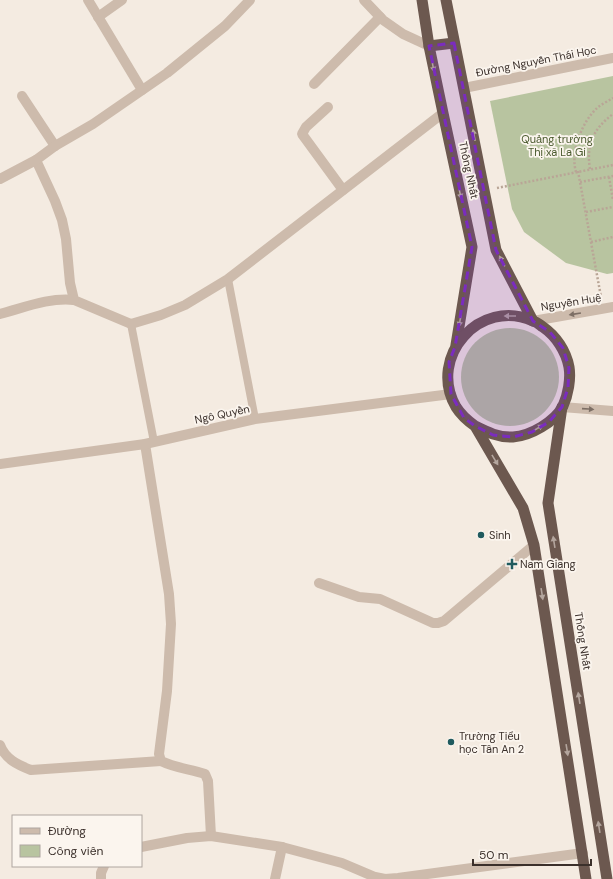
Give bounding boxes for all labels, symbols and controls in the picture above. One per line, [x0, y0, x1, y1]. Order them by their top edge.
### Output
street label: Đường Nguyễn Thái Học [474, 42, 598, 80]
one-way arrow [431, 60, 437, 72]
one-way arrow [470, 129, 476, 141]
park label: Quảng trường Thị xã La Gi [521, 132, 593, 159]
street label: Thống Nhất [456, 140, 482, 200]
one-way arrow [458, 187, 464, 199]
one-way arrow [499, 256, 505, 267]
street label: Nguyễn Huệ [540, 290, 602, 314]
one-way arrow [568, 311, 581, 317]
one-way arrow [503, 313, 516, 319]
one-way arrow [457, 315, 463, 327]
street label: Ngô Quyền [193, 401, 251, 427]
one-way arrow [582, 405, 594, 412]
one-way arrow [532, 425, 544, 432]
one-way arrow [491, 454, 498, 466]
place label: Sinh [489, 528, 511, 542]
marker: Sinh [476, 530, 486, 540]
one-way arrow [551, 536, 557, 548]
place label: Nam Giang [520, 557, 576, 571]
marker: Nam Giang [507, 559, 517, 569]
one-way arrow [539, 588, 545, 600]
street label: Thống Nhất [572, 611, 594, 671]
one-way arrow [575, 692, 581, 704]
place label: Trường Tiểu học Tân An 2 [459, 729, 524, 756]
marker: Trường Tiểu học Tân An 2 [446, 737, 456, 747]
one-way arrow [564, 744, 570, 756]
legend [12, 815, 142, 867]
one-way arrow [596, 821, 602, 833]
text: Đường [48, 823, 86, 839]
scale bar [473, 841, 591, 867]
text: Công viên [48, 843, 104, 859]
text: 50 m [479, 847, 508, 863]

